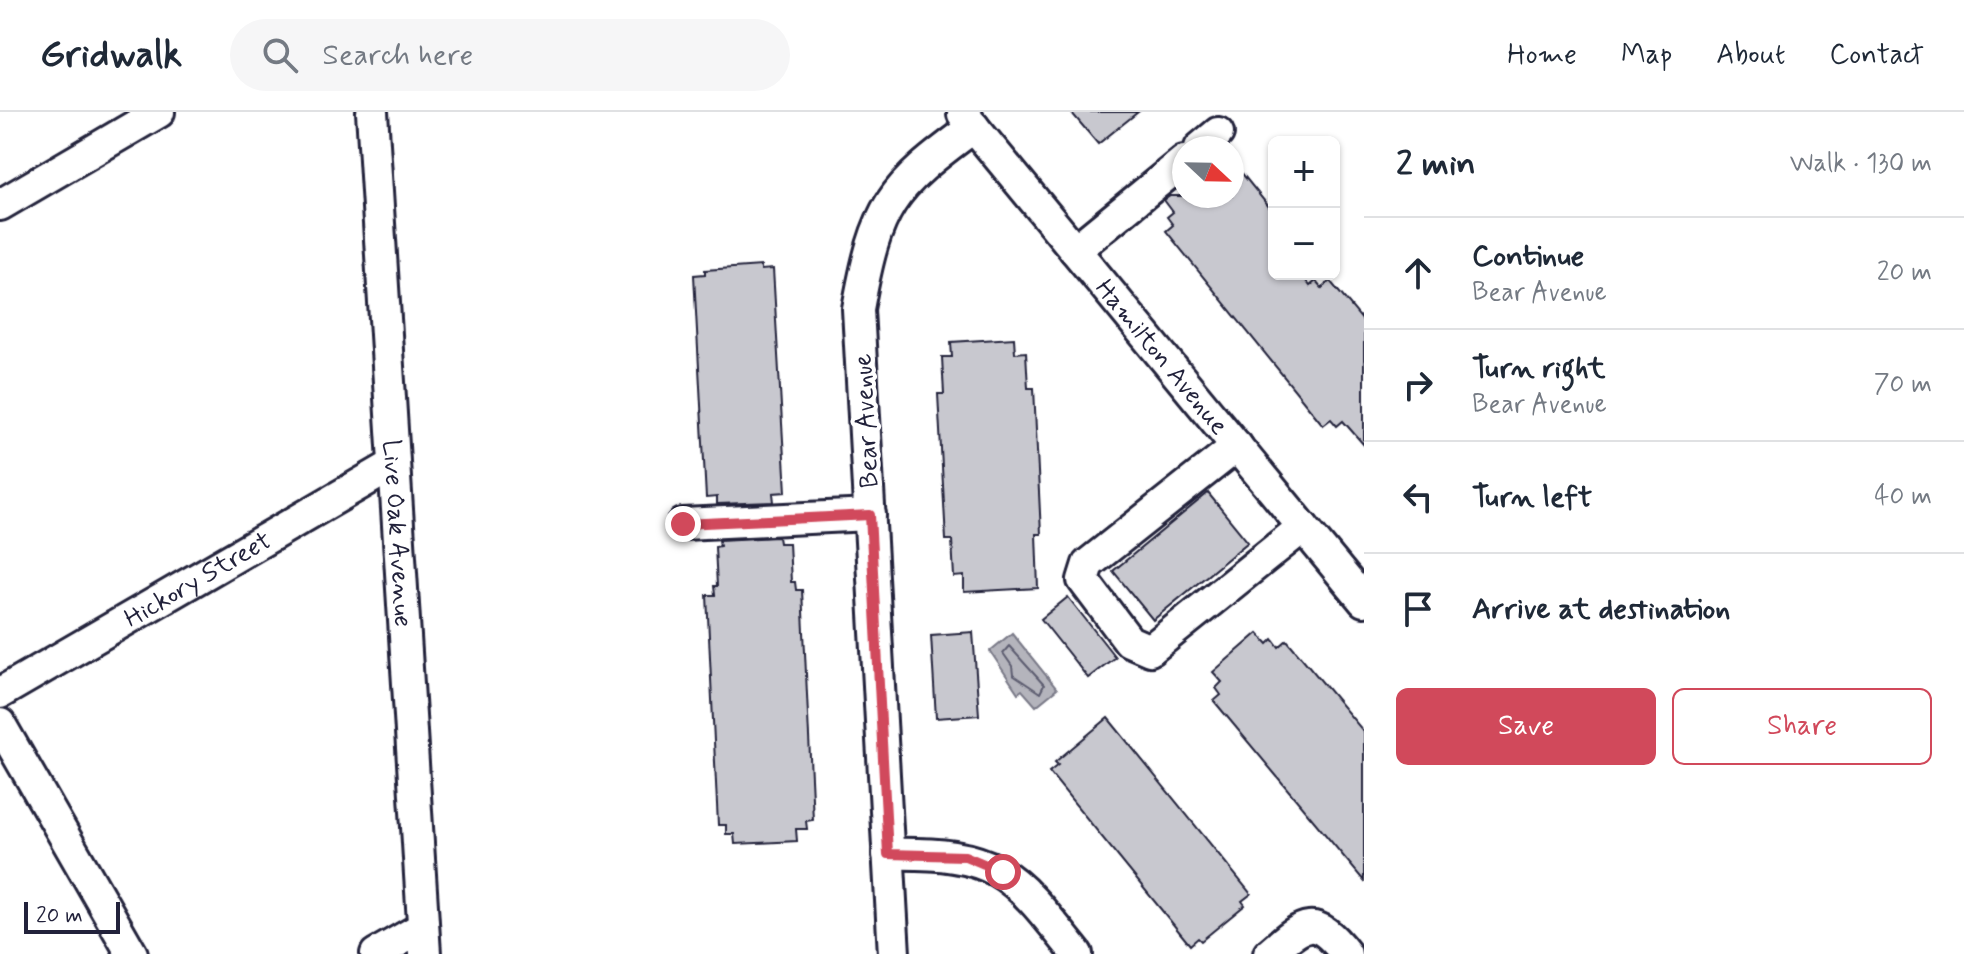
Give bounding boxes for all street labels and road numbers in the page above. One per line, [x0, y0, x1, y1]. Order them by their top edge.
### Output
street label: Hamilton Avenue [1087, 273, 1235, 443]
street label: Bear Avenue [846, 353, 887, 489]
street label: Live Oak Avenue [374, 438, 419, 628]
street label: Hickory Street [118, 524, 278, 636]

